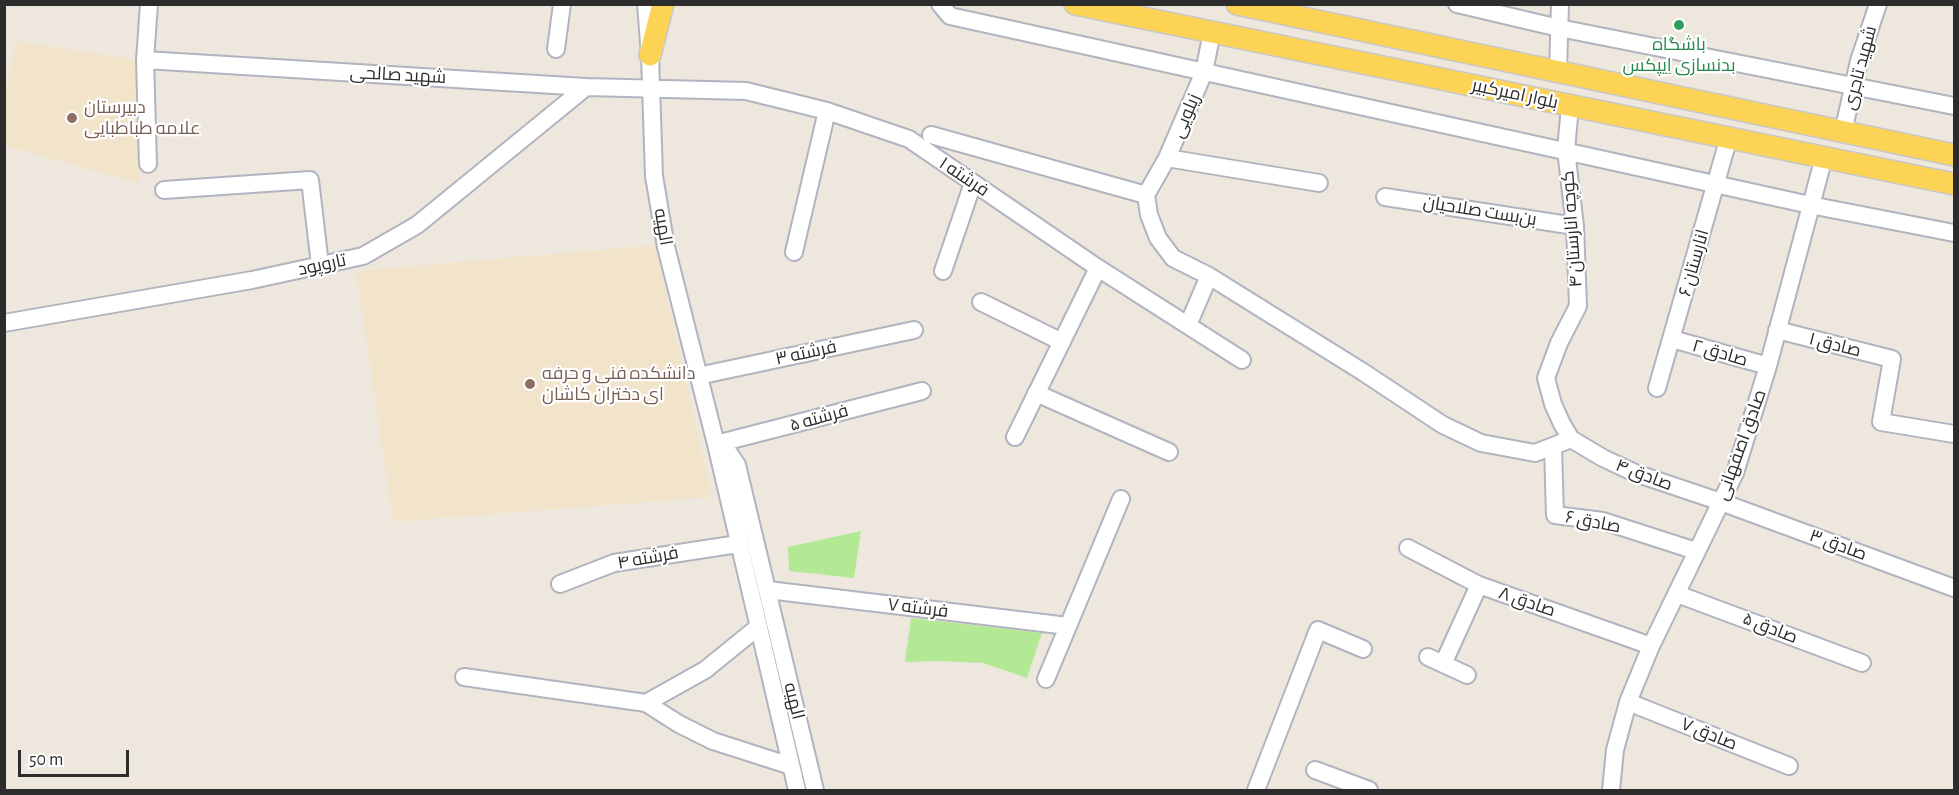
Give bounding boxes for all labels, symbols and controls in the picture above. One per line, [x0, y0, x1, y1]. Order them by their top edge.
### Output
marker: باشگاه بدنسازی اِیپکس [1672, 18, 1686, 32]
street label: شهید تاجری [1838, 24, 1882, 112]
place label: باشگاه بدنسازی اِیپکس [1622, 34, 1736, 76]
street label: شهید صالحی [349, 62, 447, 88]
street label: بلوار امیرکبیر [1470, 74, 1560, 114]
street label: زیلویی [1167, 91, 1205, 141]
place label: دبیرستان علامه طباطبایی [84, 97, 200, 140]
marker: دبیرستان علامه طباطبایی [65, 111, 79, 125]
street label: فرشته ۱ [935, 153, 993, 201]
street label: کوچه انارستان ۴ [1557, 170, 1587, 288]
street label: بن‌بست صلاحیان [1422, 191, 1538, 231]
street label: الهیه [649, 207, 677, 247]
street label: انارستان ۶ [1674, 227, 1714, 299]
street label: تاروپود [296, 249, 348, 281]
street label: صادق ۱ [1807, 328, 1863, 362]
street label: صادق ۲ [1690, 335, 1750, 371]
street label: فرشته ۳ [773, 336, 839, 370]
place label: دانشکده فنی و حرفه ای دختران کاشان [542, 363, 695, 406]
marker: دانشکده فنی و حرفه ای دختران کاشان [523, 377, 537, 391]
street label: صادق اصفهانی [1711, 387, 1771, 503]
street label: فرشته ۵ [787, 400, 851, 436]
street label: صادق ۴ [1612, 454, 1676, 496]
street label: صادق ۶ [1564, 506, 1622, 538]
street label: صادق ۳ [1806, 525, 1870, 565]
street label: فرشته ۴ [616, 542, 680, 574]
street label: صادق ۸ [1496, 582, 1558, 622]
street label: فرشته ۷ [886, 594, 950, 622]
street label: صادق ۵ [1739, 608, 1801, 648]
street label: الهیه [779, 680, 809, 722]
street label: صادق ۷ [1678, 713, 1740, 755]
scale bar [21, 738, 132, 776]
text: 50 m [29, 751, 63, 769]

